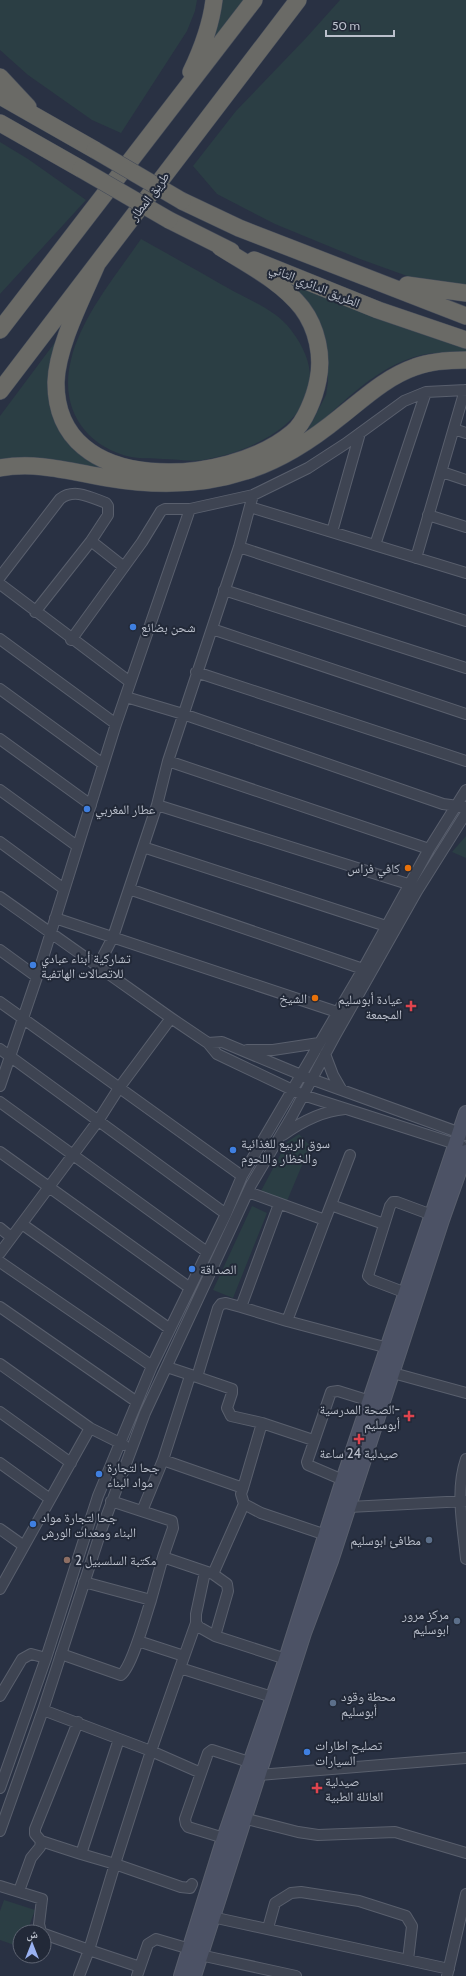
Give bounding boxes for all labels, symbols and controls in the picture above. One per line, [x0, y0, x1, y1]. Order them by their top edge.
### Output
scale bar [326, 12, 394, 38]
text: 50 m [332, 18, 360, 33]
street label: طريق المطار [125, 168, 173, 225]
street label: الطريق الدائري الثاني [266, 260, 363, 314]
place label: شحن بضائع [141, 619, 196, 637]
marker: شحن بضائع [128, 622, 138, 632]
place label: عطار المغربي [95, 801, 156, 820]
marker: عطار المغربي [82, 804, 92, 814]
place label: كافي فراس [347, 860, 401, 879]
marker: كافي فراس [403, 863, 413, 873]
place label: تشاركية أبناء عبادي للاتصالات الهاتفية [41, 950, 131, 981]
marker: تشاركية أبناء عبادي للاتصالات الهاتفية [28, 960, 38, 970]
place label: الشيخ [279, 990, 307, 1008]
place label: عيادة أبوسليم المجمعة [338, 991, 402, 1022]
marker: الشيخ [310, 993, 320, 1003]
marker: عيادة أبوسليم المجمعة [405, 1000, 417, 1012]
place label: سوق الربيع للغذائية والخظار واللحوم [241, 1135, 330, 1167]
marker: سوق الربيع للغذائية والخظار واللحوم [228, 1145, 238, 1155]
place label: الصداقة [200, 1261, 237, 1277]
marker: الصداقة [187, 1264, 197, 1274]
place label: الصحة المدرسية- أبوسليم [320, 1401, 400, 1433]
marker: الصحة المدرسية- أبوسليم [403, 1410, 415, 1422]
marker: صيدلية 24 ساعة [354, 1434, 364, 1444]
place label: صيدلية 24 ساعة [320, 1445, 398, 1461]
place label: جحا لتجارة مواد البناء [107, 1459, 160, 1491]
marker: جحا لتجارة مواد البناء [94, 1469, 104, 1479]
place label: جحا لتجارة مواد البناء ومعدات الورش [41, 1509, 136, 1541]
marker: جحا لتجارة مواد البناء ومعدات الورش [28, 1519, 38, 1529]
place label: مطافئ ابوسليم [350, 1532, 421, 1549]
marker: مطافئ ابوسليم [424, 1535, 434, 1545]
place label: مكتبة السلسبيل 2 [75, 1552, 156, 1569]
marker: مكتبة السلسبيل 2 [62, 1555, 72, 1565]
place label: مركز مرور ابوسليم [401, 1606, 449, 1638]
marker: مركز مرور ابوسليم [452, 1616, 462, 1626]
place label: محطة وقود أبوسليم [341, 1688, 396, 1720]
marker: محطة وقود أبوسليم [328, 1698, 338, 1708]
place label: تصليح اطارات السيارات [315, 1737, 382, 1769]
marker: تصليح اطارات السيارات [302, 1747, 312, 1757]
place label: صيدلية العائلة الطبية [325, 1773, 383, 1804]
marker: صيدلية العائلة الطبية [312, 1783, 322, 1793]
north arrow [12, 1924, 52, 1964]
text: ش [26, 1927, 38, 1942]

